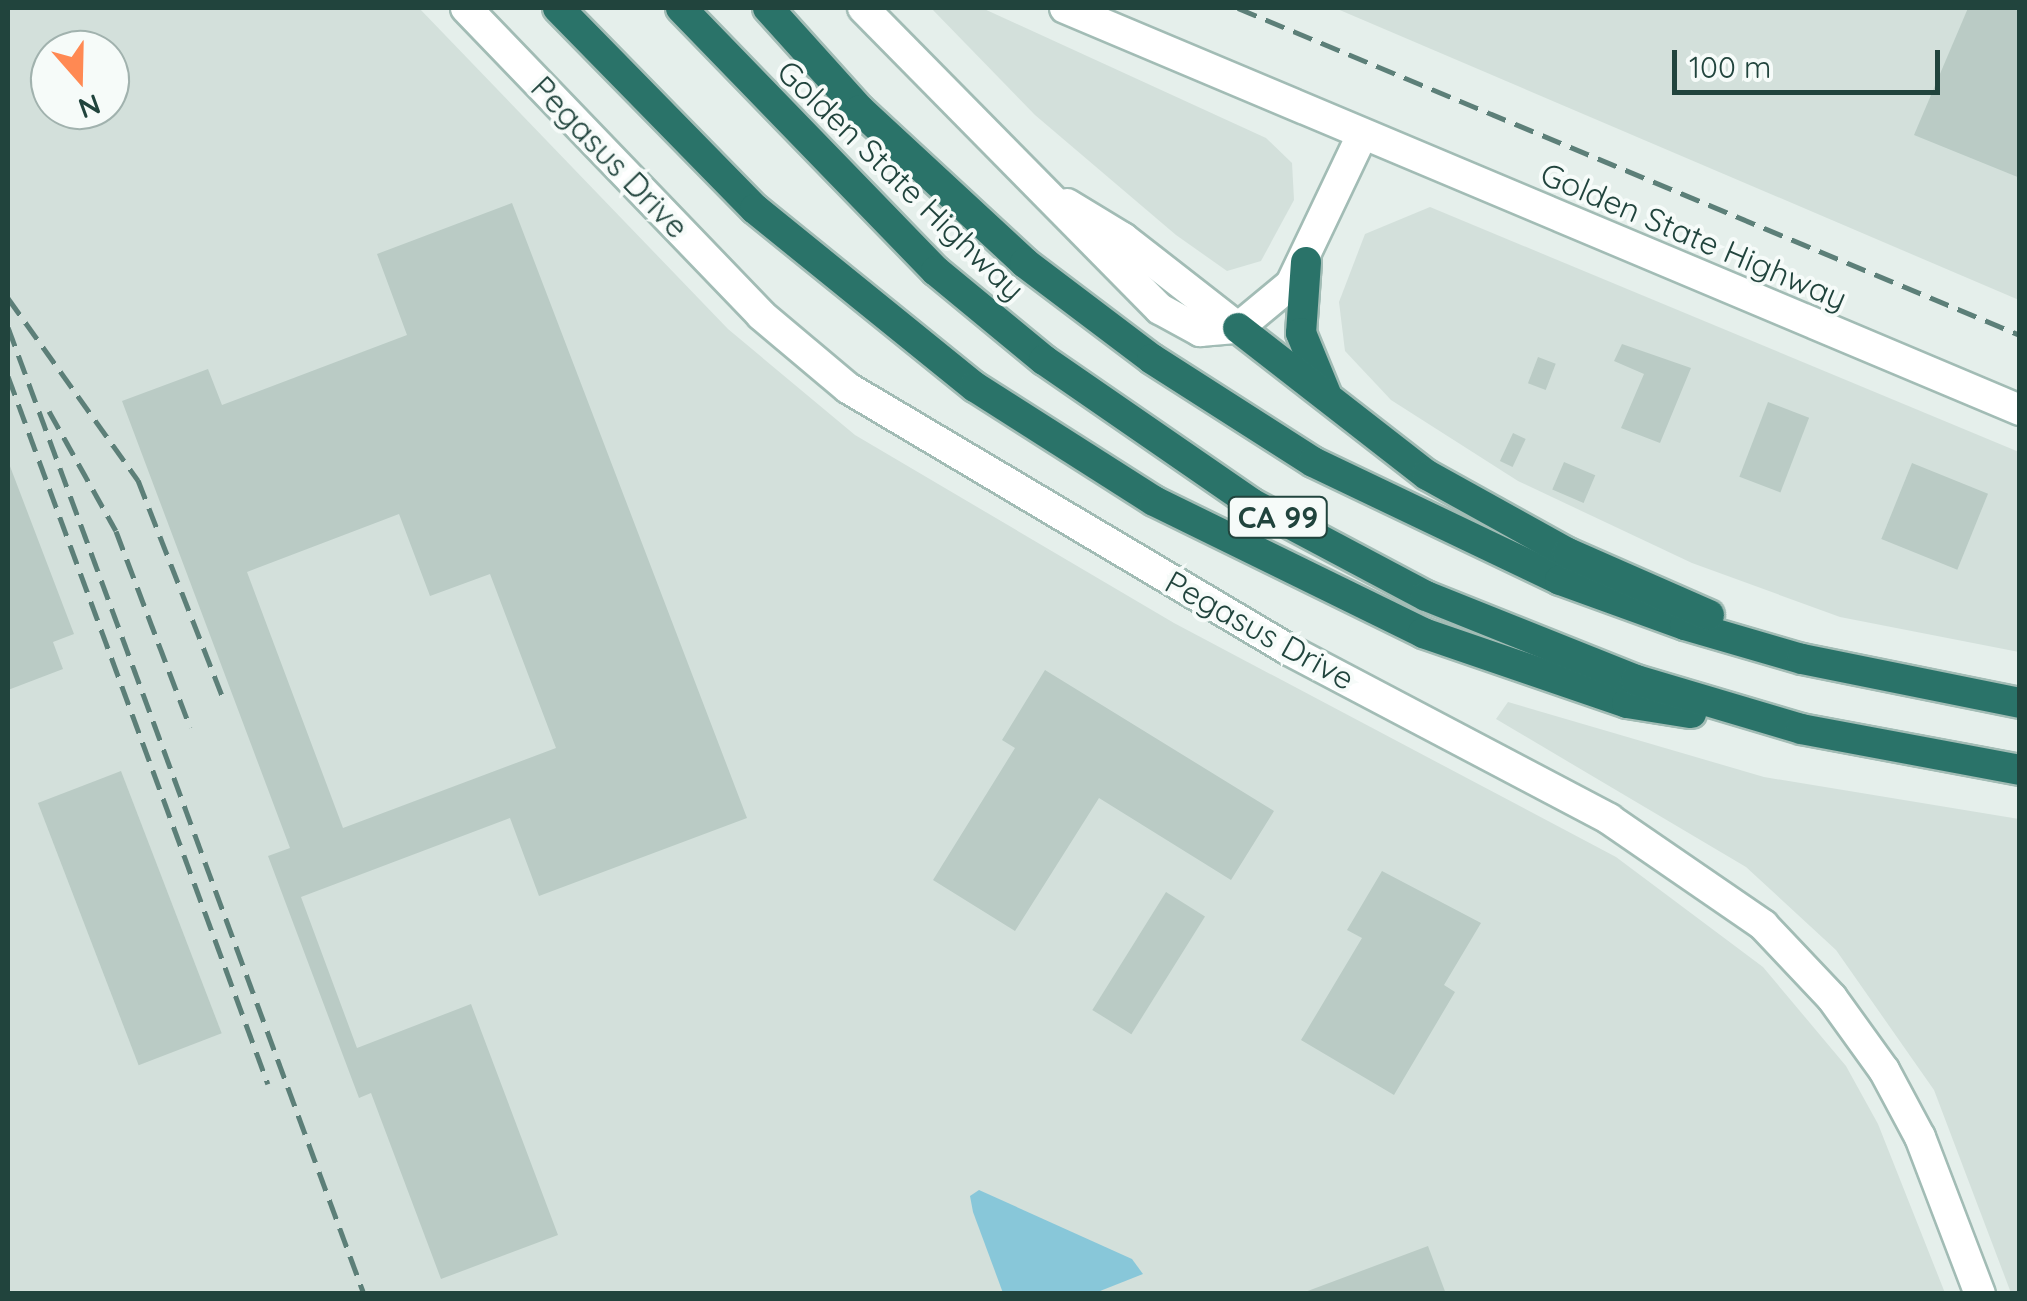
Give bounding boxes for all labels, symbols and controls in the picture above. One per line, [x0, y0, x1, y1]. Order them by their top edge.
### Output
north arrow [30, 30, 130, 130]
scale bar [1677, 30, 1944, 92]
text: 100 m [1689, 48, 1771, 86]
street label: Golden State Highway [769, 52, 1033, 308]
street label: Pegasus Drive [523, 68, 697, 246]
text: N [74, 87, 105, 127]
street label: Golden State Highway [1535, 154, 1853, 318]
road number: CA 99 [1226, 492, 1330, 542]
street label: Pegasus Drive [1159, 562, 1361, 698]

